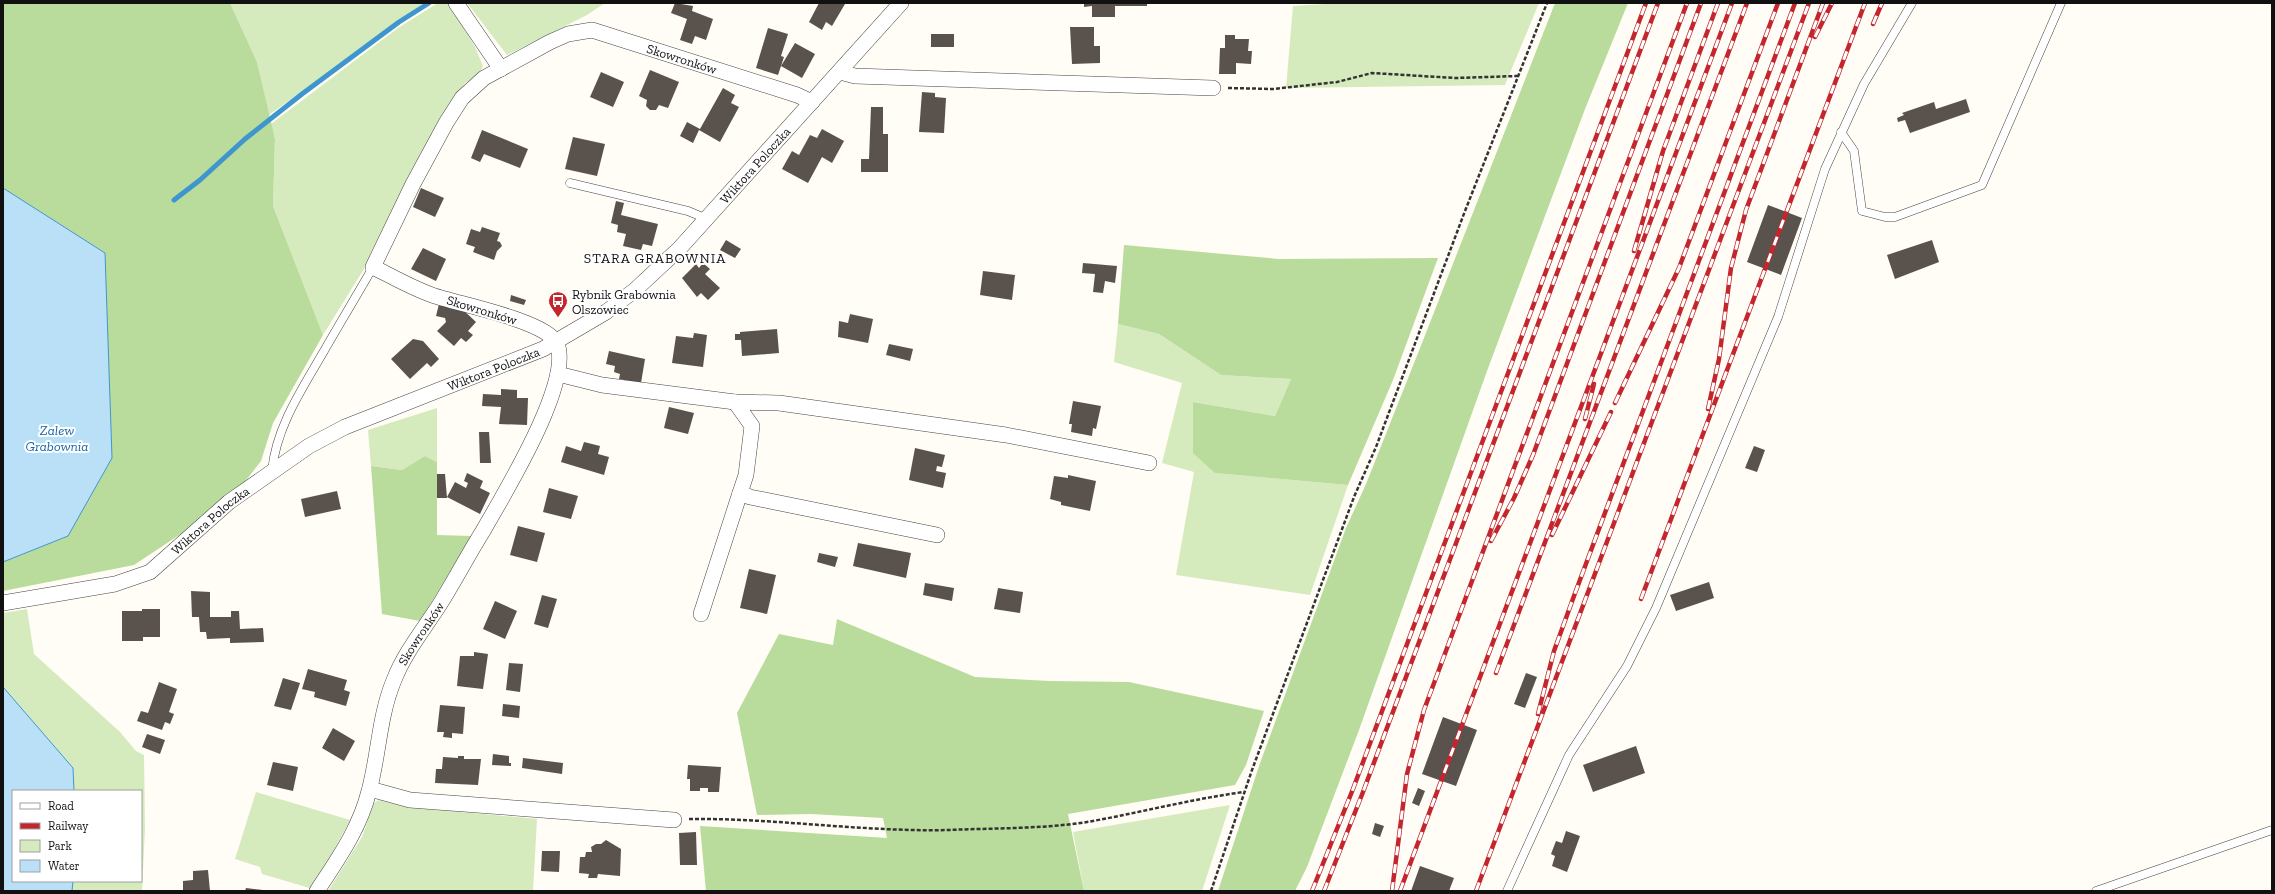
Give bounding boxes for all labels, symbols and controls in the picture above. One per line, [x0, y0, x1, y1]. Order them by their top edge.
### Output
street label: Skowronków [645, 40, 719, 77]
street label: Wiktora Poloczka [716, 123, 794, 206]
district label: STARA GRABOWNIA [584, 250, 726, 267]
place label: Rybnik Grabownia Olszowiec [572, 287, 676, 317]
bus stop icon: Rybnik Grabownia Olszowiec [547, 290, 569, 318]
street label: Skowronków [445, 292, 519, 328]
street label: Wiktora Poloczka [445, 343, 542, 393]
water label: Zalew Grabownia [26, 422, 88, 455]
street label: Wiktora Poloczka [168, 482, 252, 557]
street label: Skowronków [395, 599, 447, 668]
legend [12, 790, 142, 882]
text: Road [48, 799, 74, 813]
text: Railway [48, 819, 89, 833]
text: Park [48, 839, 73, 853]
text: Water [48, 859, 80, 873]

